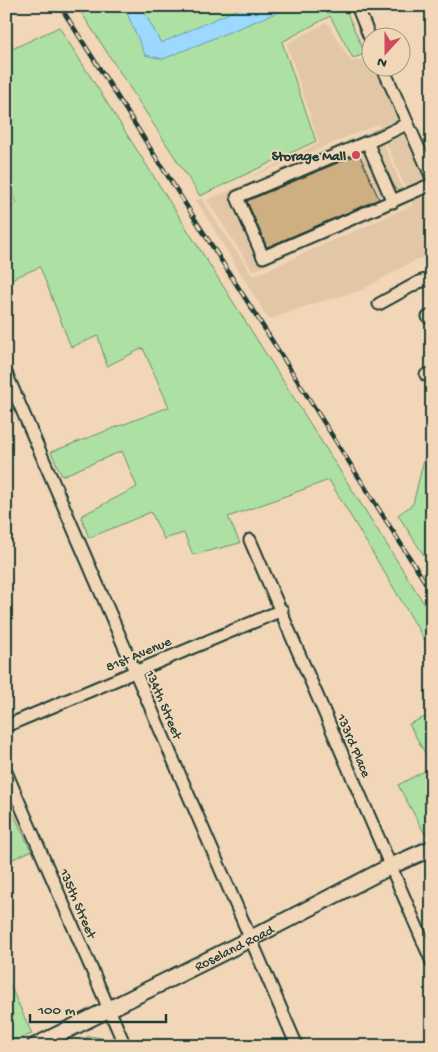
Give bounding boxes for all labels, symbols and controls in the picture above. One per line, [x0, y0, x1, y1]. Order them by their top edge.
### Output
north arrow [360, 28, 410, 78]
text: N [375, 52, 390, 71]
place label: Storage Mall [272, 149, 346, 166]
marker: Storage Mall [350, 149, 362, 161]
street label: 81st Avenue [104, 634, 175, 677]
street label: 134th Street [140, 667, 185, 743]
street label: 133rd Place [331, 711, 374, 781]
street label: 135th Street [54, 866, 100, 943]
street label: Roseland Road [192, 921, 279, 976]
scale bar [30, 992, 166, 1024]
text: 100 m [37, 1002, 76, 1020]

